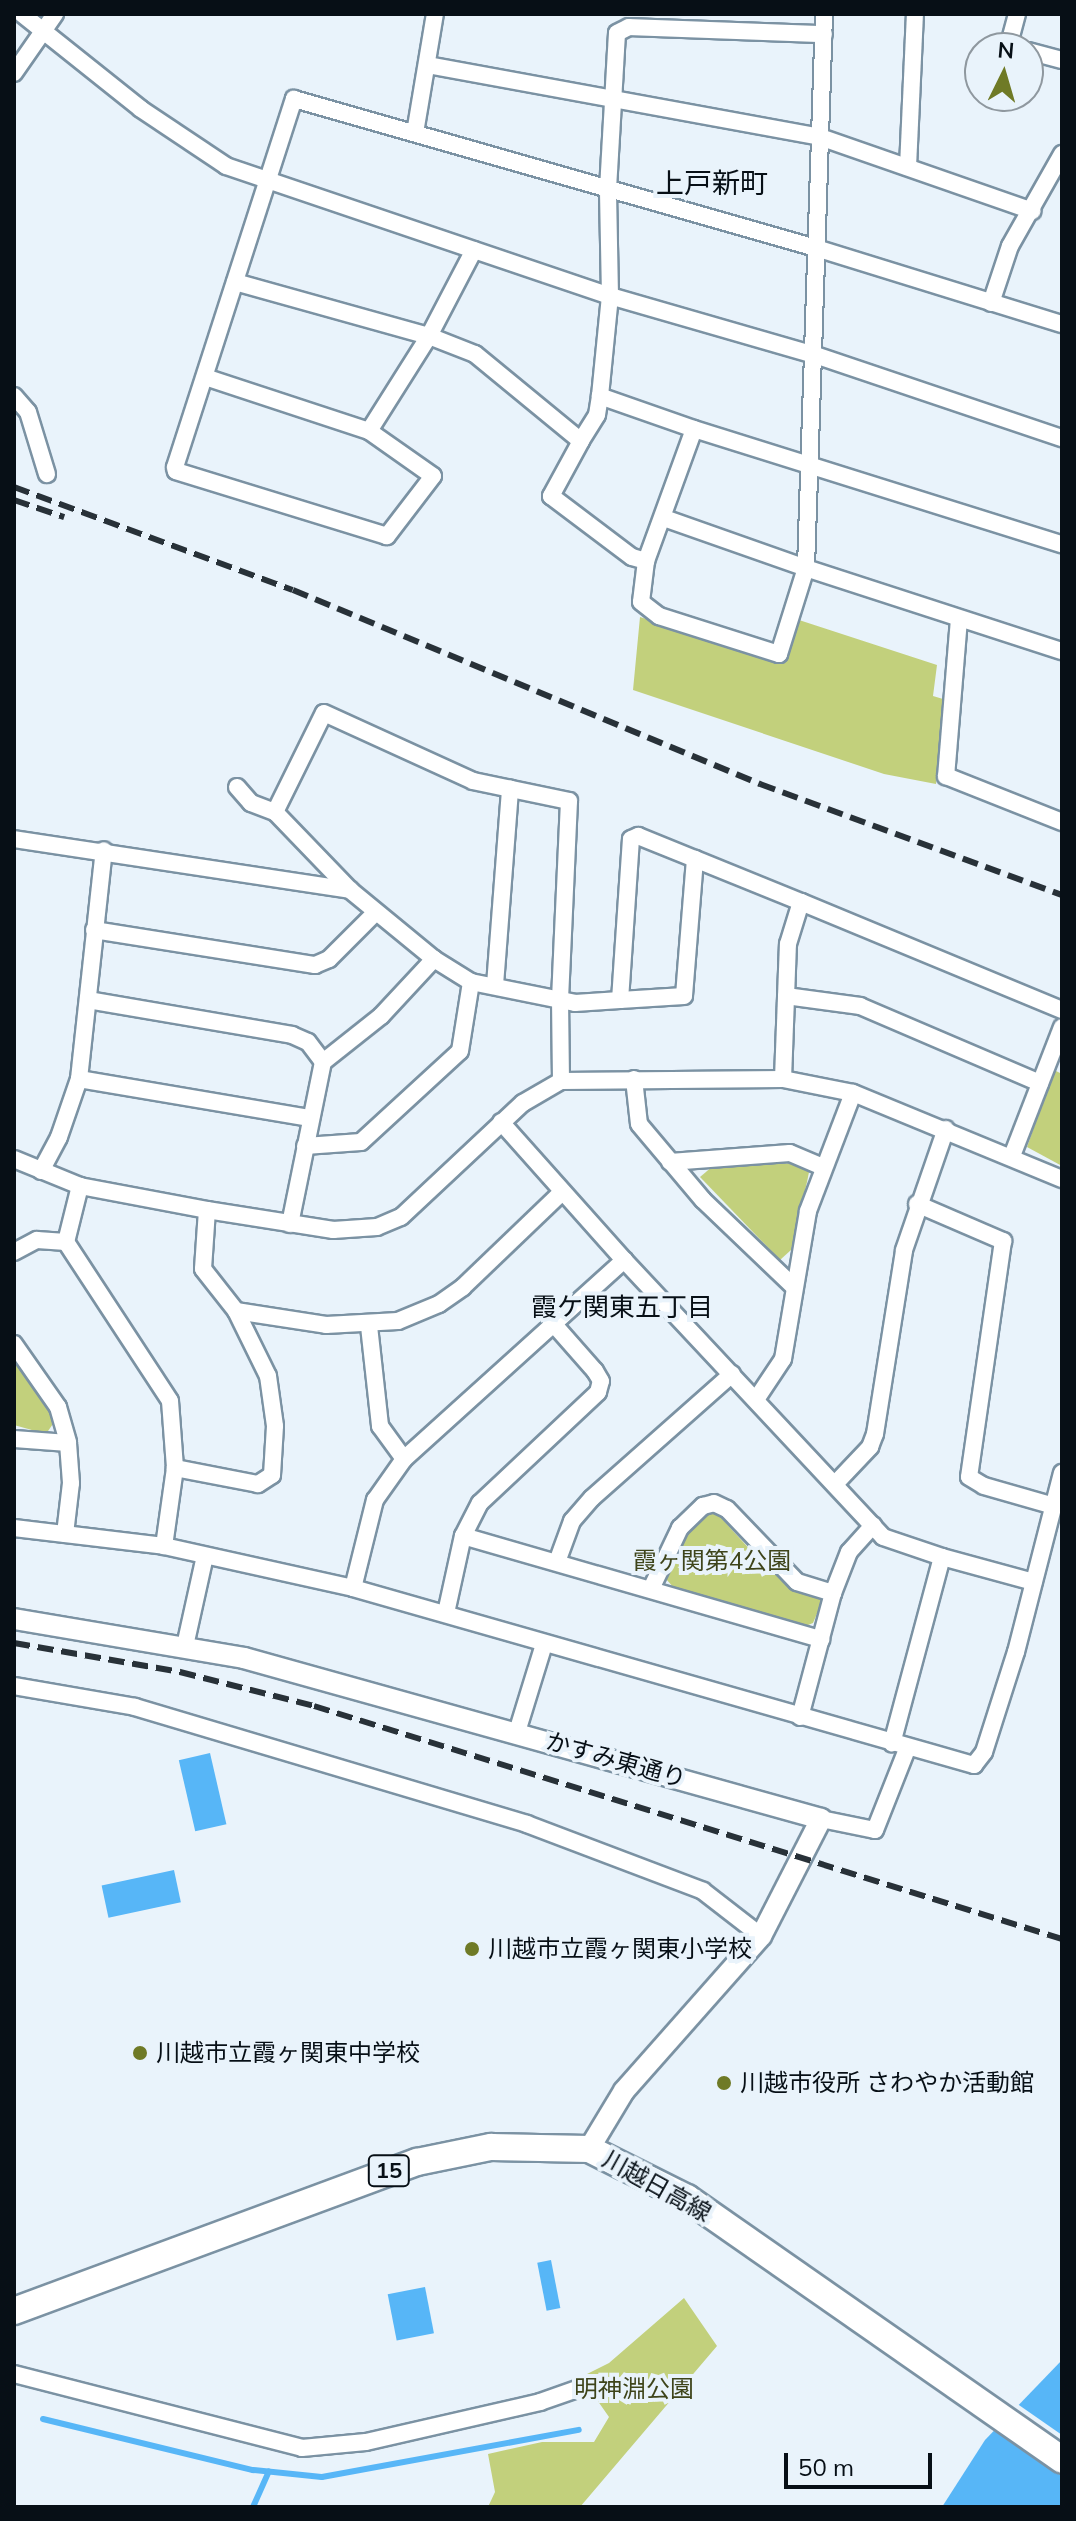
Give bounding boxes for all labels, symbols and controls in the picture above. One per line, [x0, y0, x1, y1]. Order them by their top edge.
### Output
north arrow [964, 32, 1044, 112]
text: N [996, 35, 1015, 65]
district label: 上戸新町 [656, 166, 768, 200]
district label: 霞ケ関東五丁目 [531, 1291, 713, 1323]
park label: 霞ヶ関第4公園 [633, 1547, 791, 1575]
street label: かすみ東通り [543, 1726, 689, 1794]
place label: 川越市立霞ヶ関東小学校 [488, 1935, 752, 1963]
marker: 川越市立霞ヶ関東小学校 [463, 1940, 481, 1958]
place label: 川越市立霞ヶ関東中学校 [156, 2039, 420, 2067]
marker: 川越市立霞ヶ関東中学校 [131, 2044, 149, 2062]
place label: 川越市役所 さわやか活動館 [740, 2069, 1034, 2097]
marker: 川越市役所 さわやか活動館 [715, 2074, 733, 2092]
street label: 川越日高線 [598, 2144, 716, 2228]
road number: 15 [367, 2153, 411, 2189]
park label: 明神淵公園 [574, 2375, 694, 2403]
scale bar [788, 2437, 936, 2487]
text: 50 m [798, 2452, 854, 2482]

